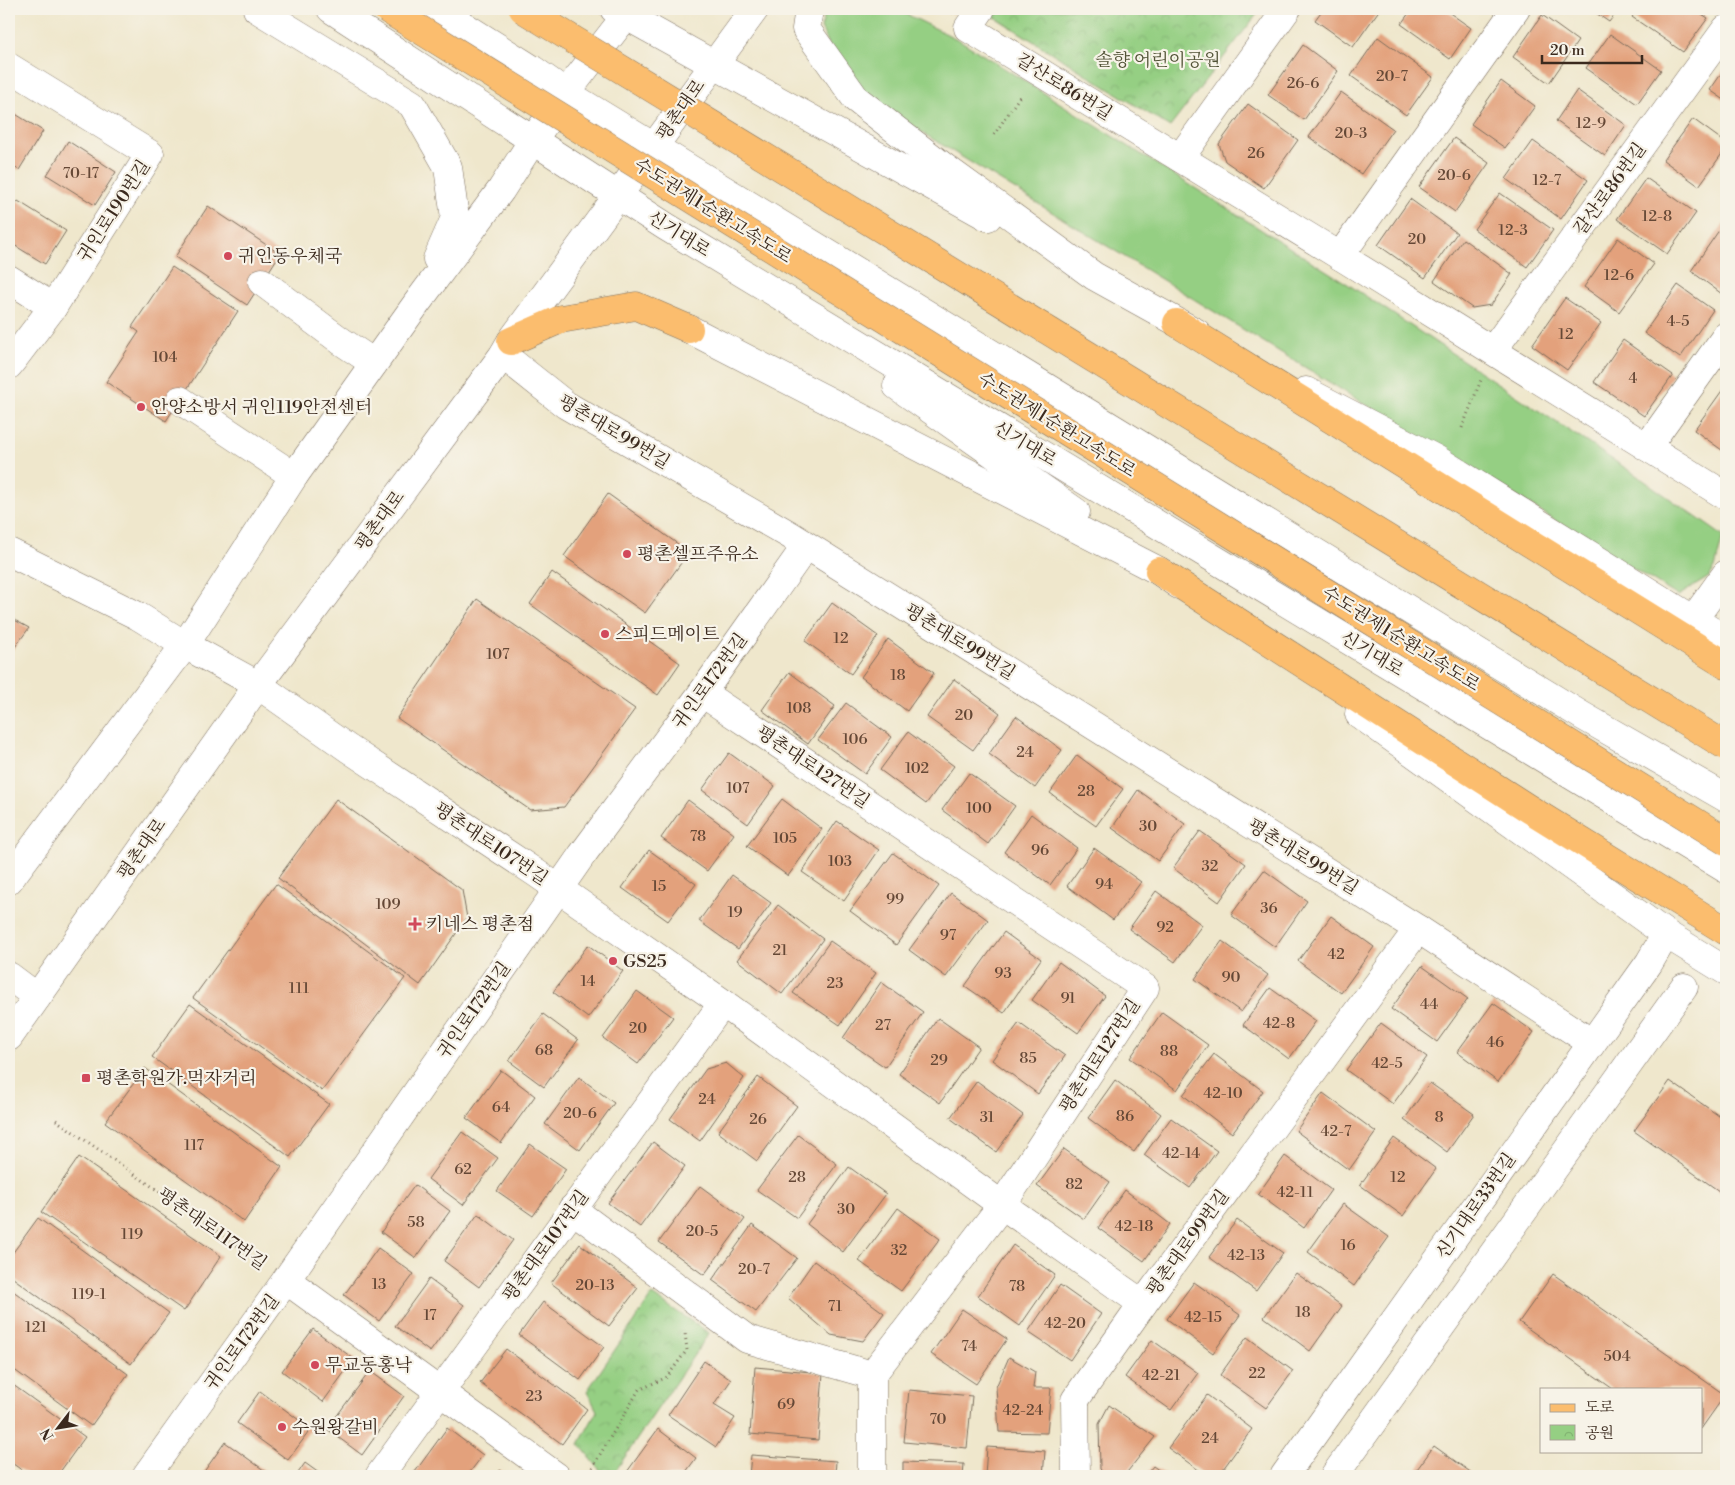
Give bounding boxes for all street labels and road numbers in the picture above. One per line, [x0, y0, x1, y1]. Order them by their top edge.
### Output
street label: 갈산로86번길 [1012, 48, 1116, 126]
street label: 평촌대로 [652, 75, 710, 145]
street label: 갈산로86번길 [1569, 138, 1651, 240]
street label: 수도권제1순환고속도로 [630, 153, 796, 269]
street label: 귀인로190번길 [73, 156, 155, 266]
street label: 신기대로 [643, 206, 715, 262]
street label: 수도권제1순환고속도로 [974, 367, 1140, 483]
street label: 평촌대로99번길 [554, 390, 674, 474]
street label: 신기대로 [989, 416, 1061, 472]
street label: 평촌대로 [350, 486, 410, 556]
street label: 수도권제1순환고속도로 [1318, 581, 1484, 697]
street label: 평촌대로99번길 [900, 599, 1020, 685]
street label: 신기대로 [1336, 626, 1408, 682]
street label: 귀인로172번길 [668, 629, 752, 733]
street label: 평촌대로127번길 [752, 721, 874, 813]
street label: 평촌대로107번길 [430, 797, 552, 891]
street label: 평촌대로 [113, 814, 171, 884]
street label: 평촌대로99번길 [1243, 814, 1363, 900]
street label: 귀인로172번길 [432, 957, 516, 1063]
street label: 평촌대로127번길 [1054, 995, 1146, 1117]
street label: 신기대로33번길 [1431, 1149, 1521, 1263]
street label: 평촌대로117번길 [153, 1183, 271, 1275]
street label: 평촌대로99번길 [1142, 1185, 1234, 1301]
street label: 평촌대로107번길 [498, 1186, 594, 1306]
street label: 귀인로172번길 [200, 1290, 284, 1394]

